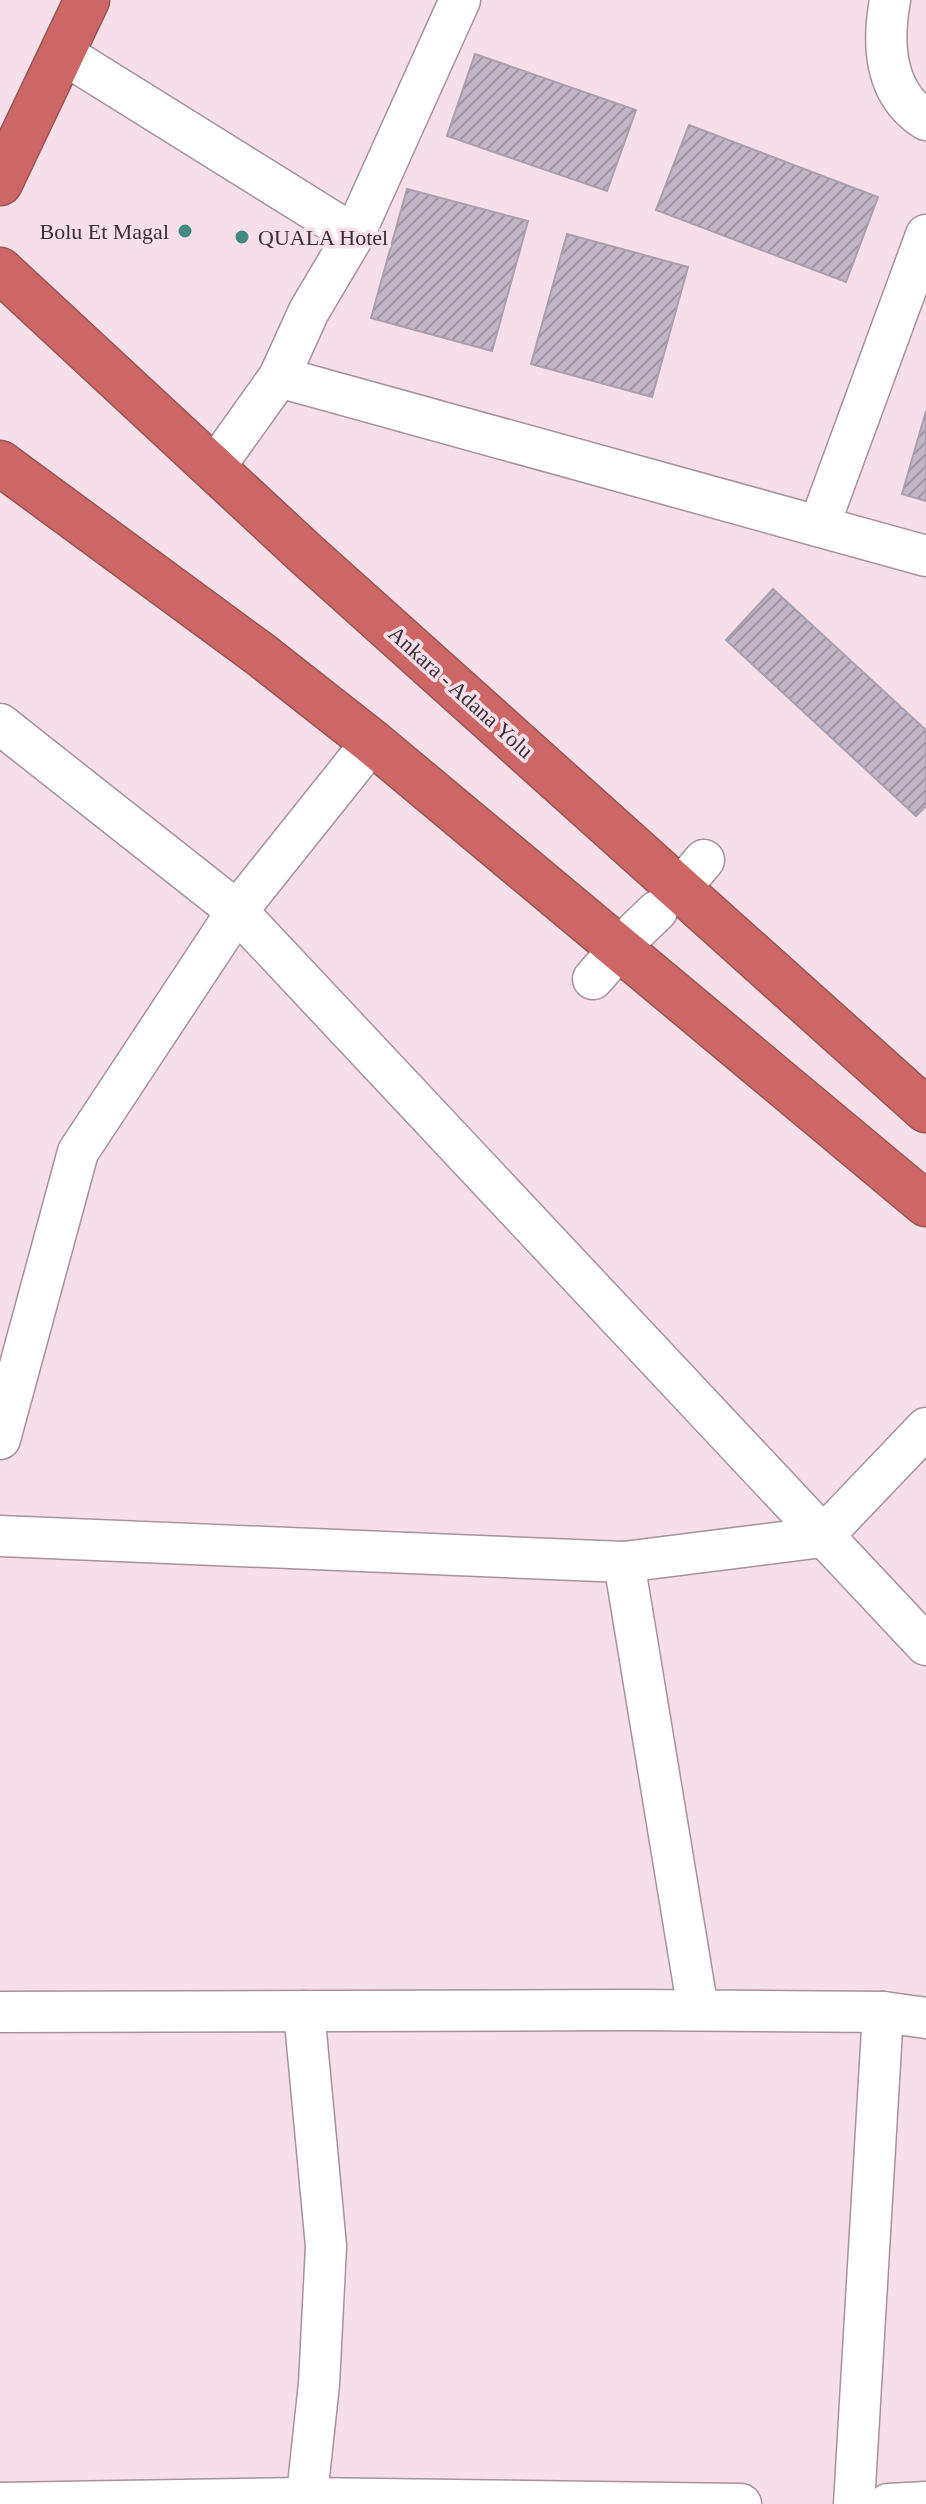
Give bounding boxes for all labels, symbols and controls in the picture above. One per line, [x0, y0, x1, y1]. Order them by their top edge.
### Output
place label: Bolu Et Magal [39, 219, 169, 244]
marker: Bolu Et Magal [176, 222, 194, 240]
place label: QUALA Hotel [258, 225, 388, 250]
marker: QUALA Hotel [233, 228, 251, 246]
street label: Ankara - Adana Yolu [384, 621, 538, 763]

